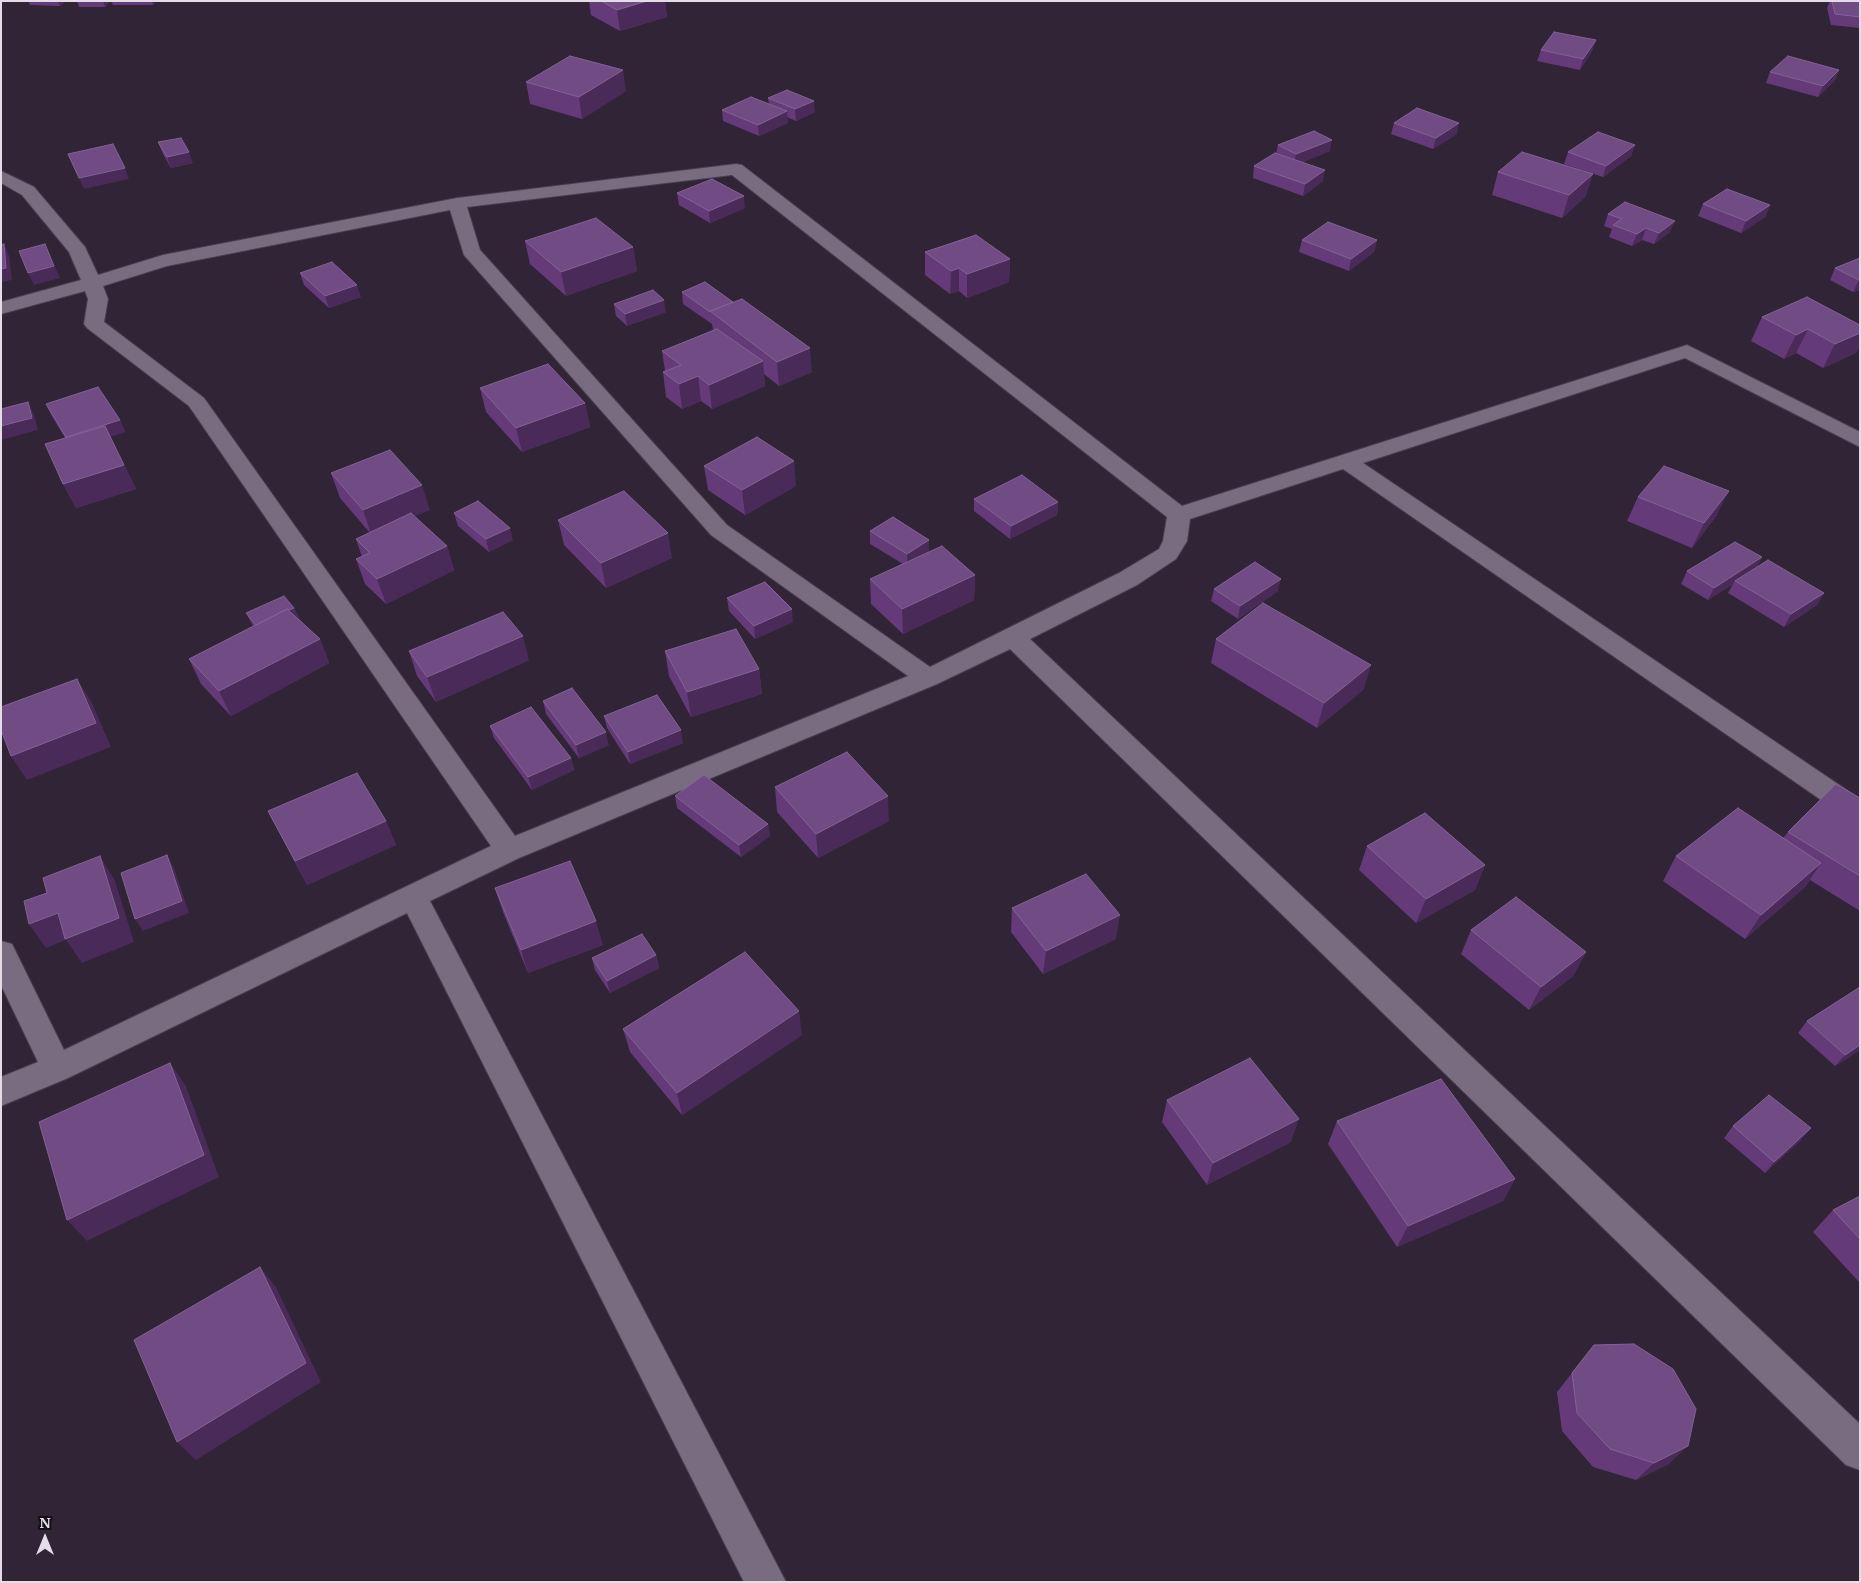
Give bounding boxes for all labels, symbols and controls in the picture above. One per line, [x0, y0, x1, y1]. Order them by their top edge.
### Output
north arrow [20, 1513, 70, 1563]
text: N [39, 1514, 51, 1532]

